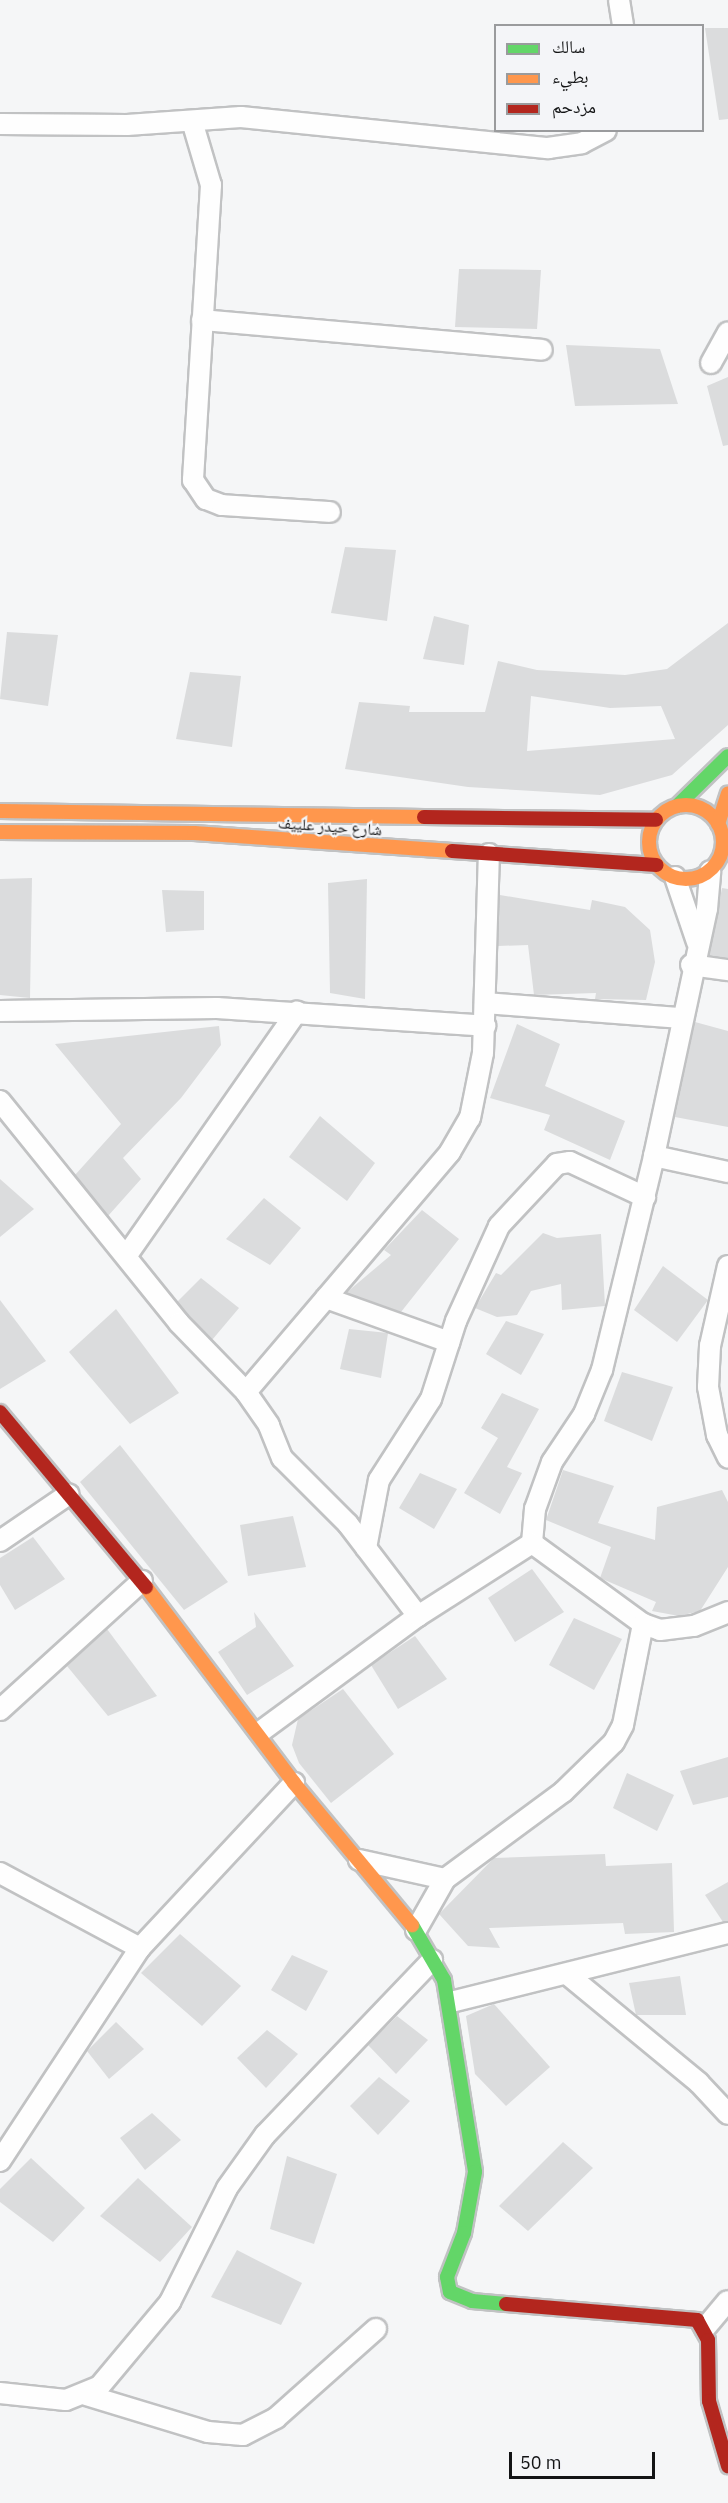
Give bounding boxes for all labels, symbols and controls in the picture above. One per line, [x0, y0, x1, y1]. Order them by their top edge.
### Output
legend [494, 24, 704, 132]
text: سالك [552, 35, 585, 58]
text: بطيء [552, 65, 589, 88]
text: مزدحم [552, 95, 596, 118]
street label: شارع حيدر علييف [277, 813, 383, 839]
scale bar [512, 2440, 658, 2478]
text: 50 m [520, 2451, 562, 2474]

